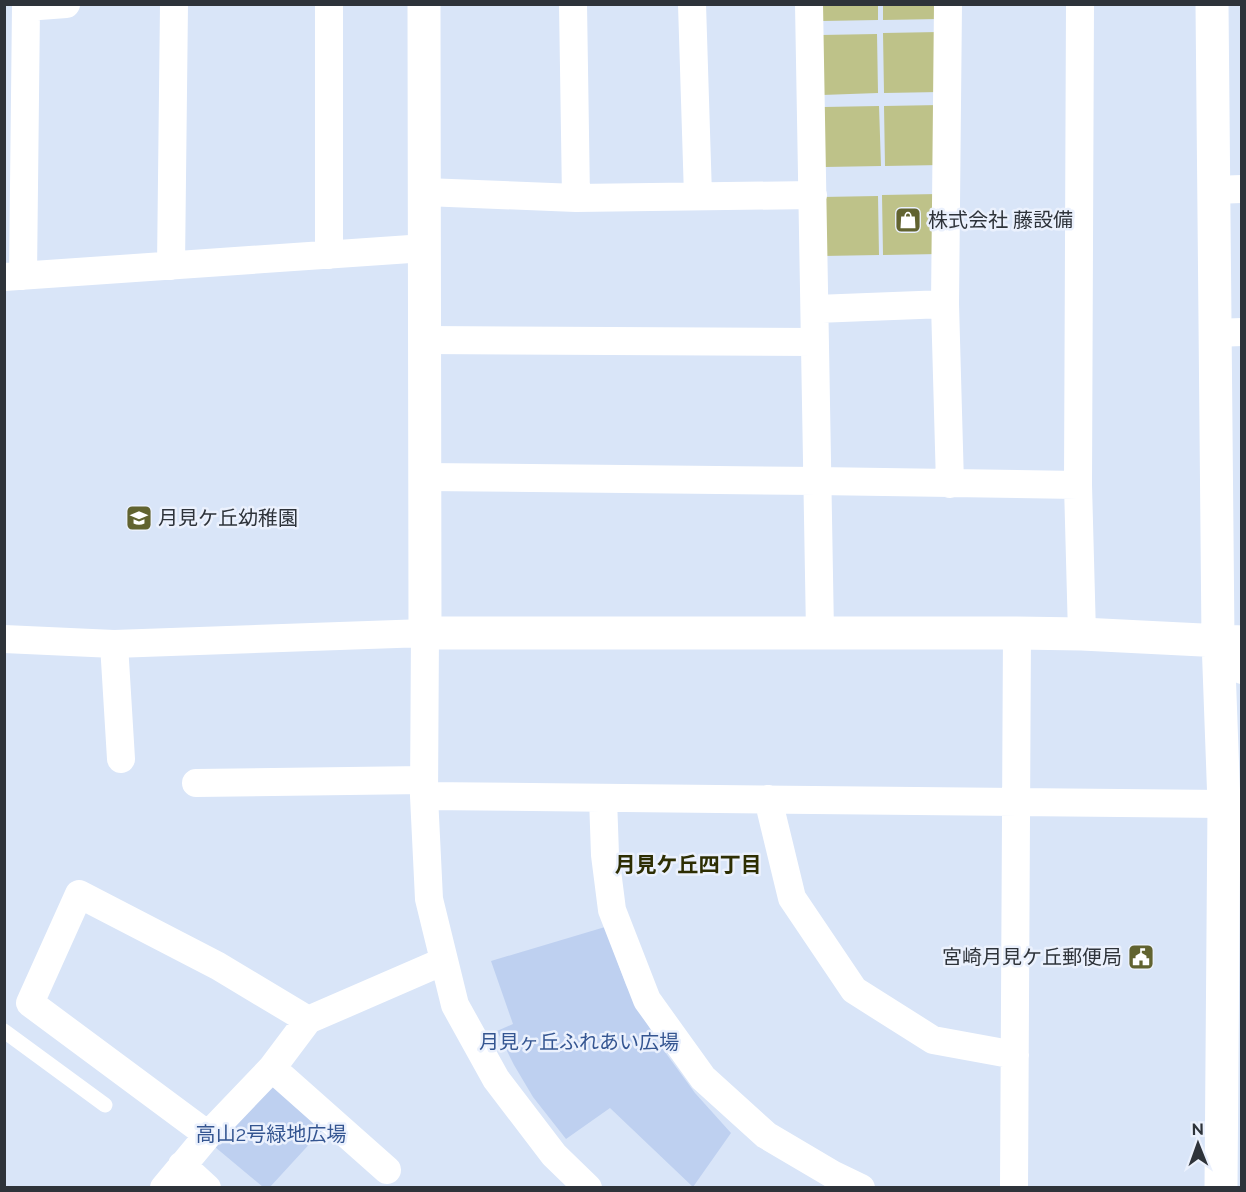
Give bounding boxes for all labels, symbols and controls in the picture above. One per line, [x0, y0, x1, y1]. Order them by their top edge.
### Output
shop icon: 株式会社 藤設備 [893, 205, 923, 235]
place label: 株式会社 藤設備 [928, 208, 1073, 232]
school or university icon: 月見ケ丘幼稚園 [124, 503, 154, 533]
place label: 月見ケ丘幼稚園 [158, 506, 298, 530]
district label: 月見ケ丘四丁目 [615, 852, 762, 877]
public building icon: 宮崎月見ケ丘郵便局 [1126, 942, 1156, 972]
place label: 宮崎月見ケ丘郵便局 [942, 945, 1122, 969]
park label: 月見ヶ丘ふれあい広場 [479, 1030, 679, 1054]
north arrow [1168, 1114, 1228, 1174]
text: N [1191, 1120, 1204, 1139]
park label: 高山2号緑地広場 [196, 1122, 346, 1146]

